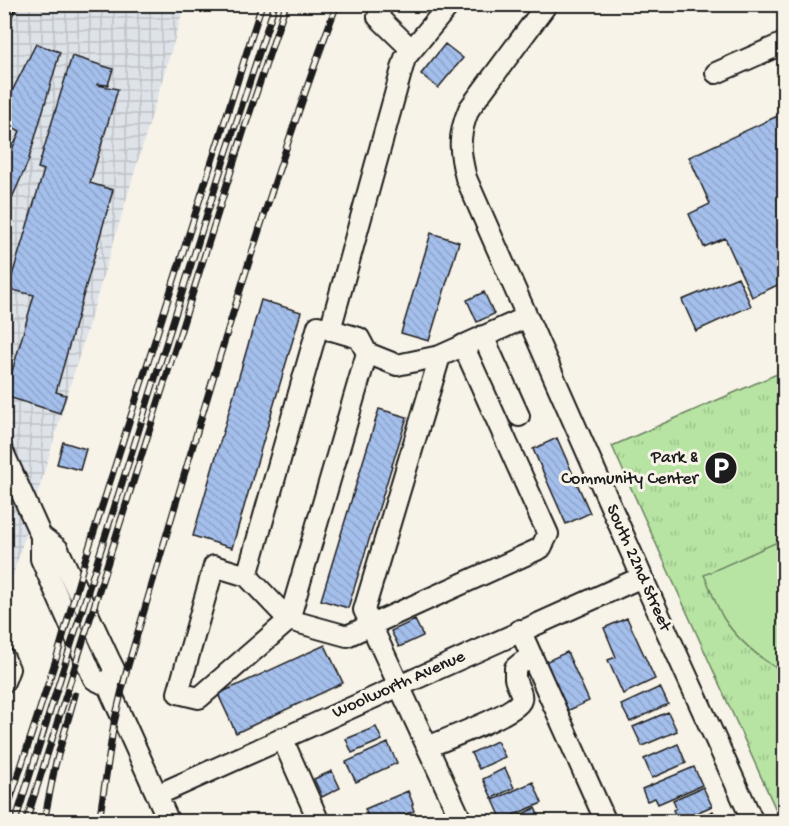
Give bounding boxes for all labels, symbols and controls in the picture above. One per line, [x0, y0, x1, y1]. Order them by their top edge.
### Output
place label: Park & Community Center [561, 448, 700, 490]
parking icon: Park & Community Center [703, 450, 739, 486]
street label: South 22nd Street [601, 501, 676, 636]
street label: Woolworth Avenue [329, 646, 469, 724]

